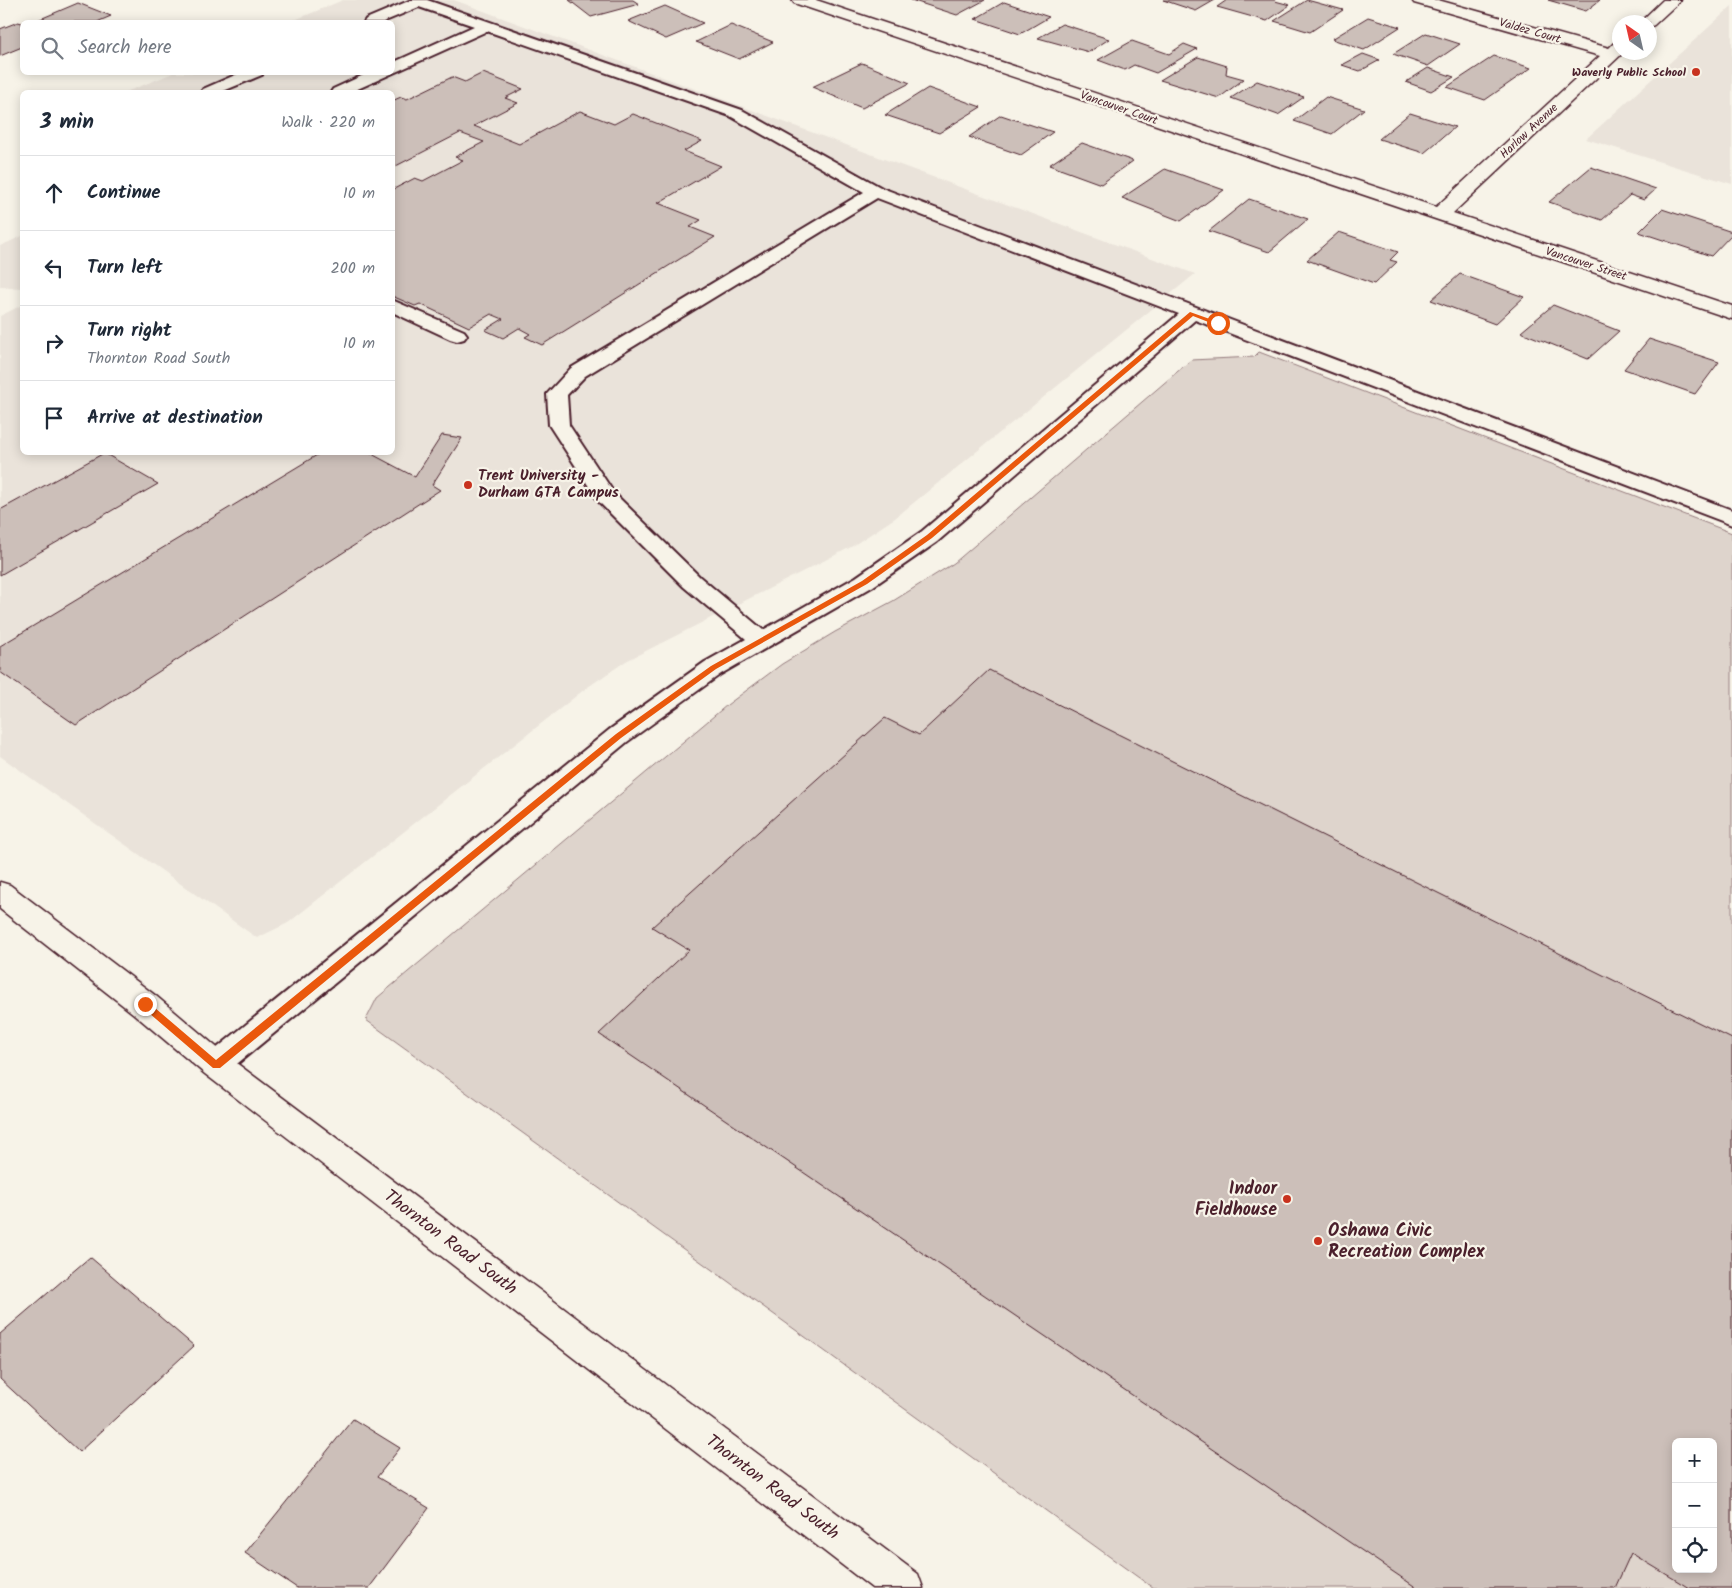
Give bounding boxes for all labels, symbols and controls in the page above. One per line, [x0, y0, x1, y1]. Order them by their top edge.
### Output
street label: Valdez Court [1497, 13, 1563, 49]
north arrow [1612, 15, 1657, 60]
search box [20, 20, 395, 75]
text: Search here [78, 33, 172, 63]
icon: search [38, 34, 66, 62]
place label: Waverly Public School [1572, 63, 1687, 82]
marker: Waverly Public School [1690, 66, 1702, 78]
street label: Vancouver Court [1078, 86, 1161, 130]
street label: Harlow Avenue [1495, 98, 1563, 163]
text: 3 min [40, 106, 94, 139]
text: Walk · 220 m [281, 110, 375, 135]
text: Continue [87, 178, 160, 208]
icon: ahead [40, 179, 68, 207]
text: 10 m [343, 181, 375, 206]
street label: Vancouver Street [1543, 242, 1630, 286]
text: Turn left [87, 253, 162, 283]
icon: left [40, 254, 68, 282]
text: 200 m [331, 256, 375, 281]
route start [1207, 312, 1230, 335]
text: Turn right [87, 316, 172, 346]
icon: right [40, 329, 68, 357]
text: 10 m [343, 331, 375, 356]
text: Thornton Road South [87, 346, 230, 371]
text: Arrive at destination [87, 403, 263, 433]
icon: arrive [40, 404, 68, 432]
place label: Trent University - Durham GTA Campus [478, 464, 619, 505]
marker: Trent University - Durham GTA Campus [462, 479, 474, 491]
route end [134, 993, 157, 1016]
place label: Indoor Fieldhouse [1195, 1175, 1278, 1225]
street label: Thornton Road South [377, 1183, 523, 1303]
marker: Indoor Fieldhouse [1281, 1193, 1293, 1205]
place label: Oshawa Civic Recreation Complex [1328, 1217, 1485, 1267]
marker: Oshawa Civic Recreation Complex [1312, 1235, 1324, 1247]
street label: Thornton Road South [699, 1428, 845, 1548]
map controls [1672, 1438, 1717, 1573]
button: + [1672, 1438, 1717, 1483]
button: − [1672, 1483, 1717, 1528]
button: locate [1672, 1528, 1717, 1573]

